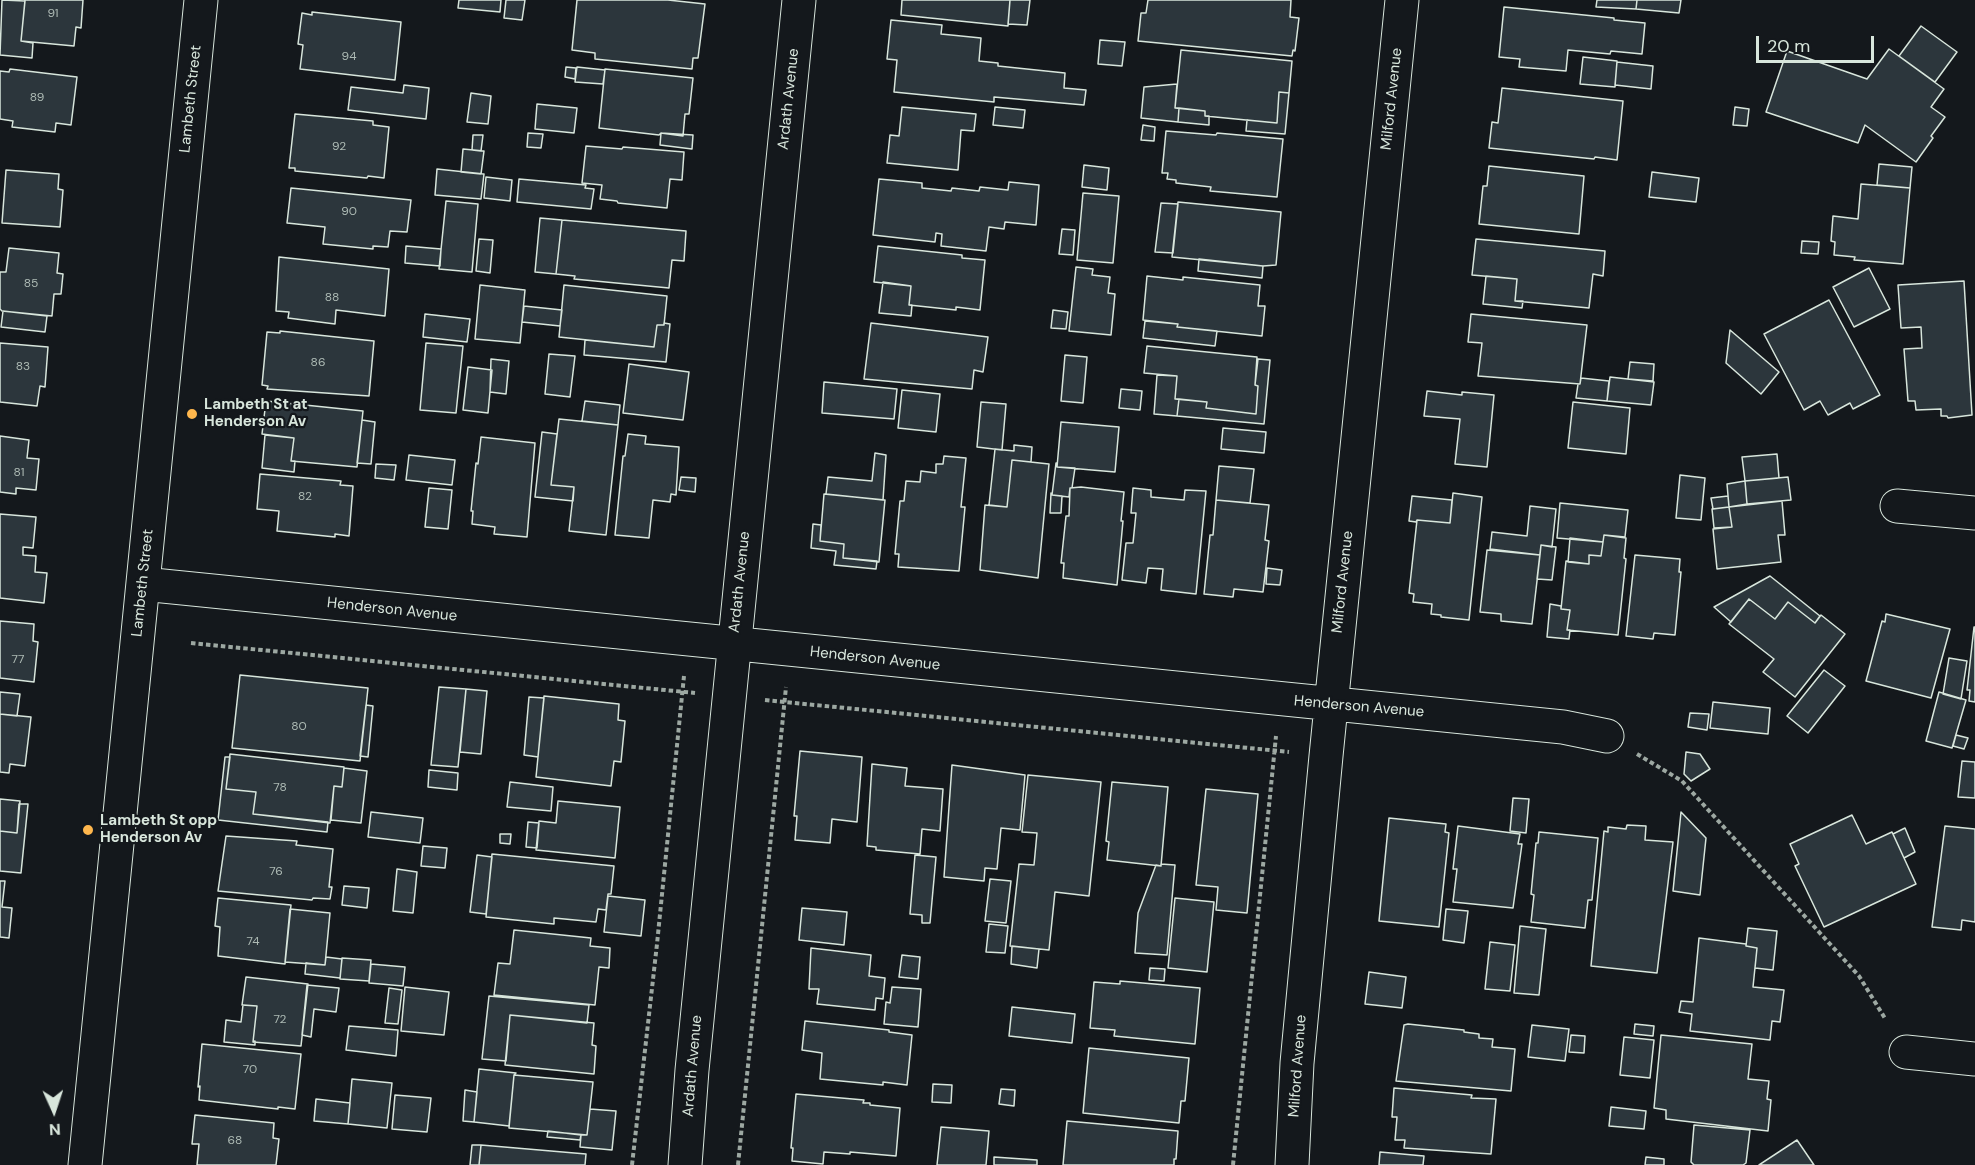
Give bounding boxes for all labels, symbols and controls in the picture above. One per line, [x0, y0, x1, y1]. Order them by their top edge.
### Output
house number: 91 [47, 7, 59, 21]
scale bar [1759, 24, 1878, 62]
text: 20 m [1767, 34, 1810, 58]
street label: Lambeth Street [176, 44, 206, 154]
street label: Ardath Avenue [775, 47, 803, 151]
street label: Milford Avenue [1378, 47, 1406, 151]
house number: 94 [342, 50, 356, 64]
house number: 89 [30, 91, 44, 105]
house number: 92 [332, 140, 346, 154]
house number: 90 [341, 205, 357, 219]
house number: 85 [24, 277, 38, 291]
house number: 88 [325, 291, 339, 305]
house number: 86 [311, 356, 325, 370]
house number: 83 [16, 360, 30, 374]
place label: Lambeth St at Henderson Av [204, 396, 308, 431]
marker: Lambeth St at Henderson Av [185, 407, 199, 421]
house number: 81 [14, 466, 24, 480]
house number: 82 [298, 490, 312, 504]
street label: Lambeth Street [128, 528, 158, 638]
street label: Ardath Avenue [726, 530, 754, 634]
street label: Milford Avenue [1329, 530, 1357, 634]
street label: Henderson Avenue [326, 594, 458, 626]
street label: Henderson Avenue [809, 643, 941, 675]
house number: 77 [12, 653, 24, 667]
street label: Henderson Avenue [1293, 692, 1425, 722]
house number: 80 [291, 720, 307, 734]
house number: 78 [273, 781, 287, 795]
place label: Lambeth St opp Henderson Av [100, 812, 217, 847]
marker: Lambeth St opp Henderson Av [81, 823, 95, 837]
house number: 76 [269, 865, 283, 879]
house number: 74 [247, 935, 259, 949]
house number: 72 [273, 1013, 287, 1027]
street label: Ardath Avenue [680, 1014, 706, 1118]
street label: Milford Avenue [1285, 1014, 1311, 1118]
house number: 70 [243, 1063, 257, 1077]
north arrow [24, 1081, 84, 1141]
text: N [49, 1119, 61, 1140]
house number: 68 [228, 1134, 242, 1148]

